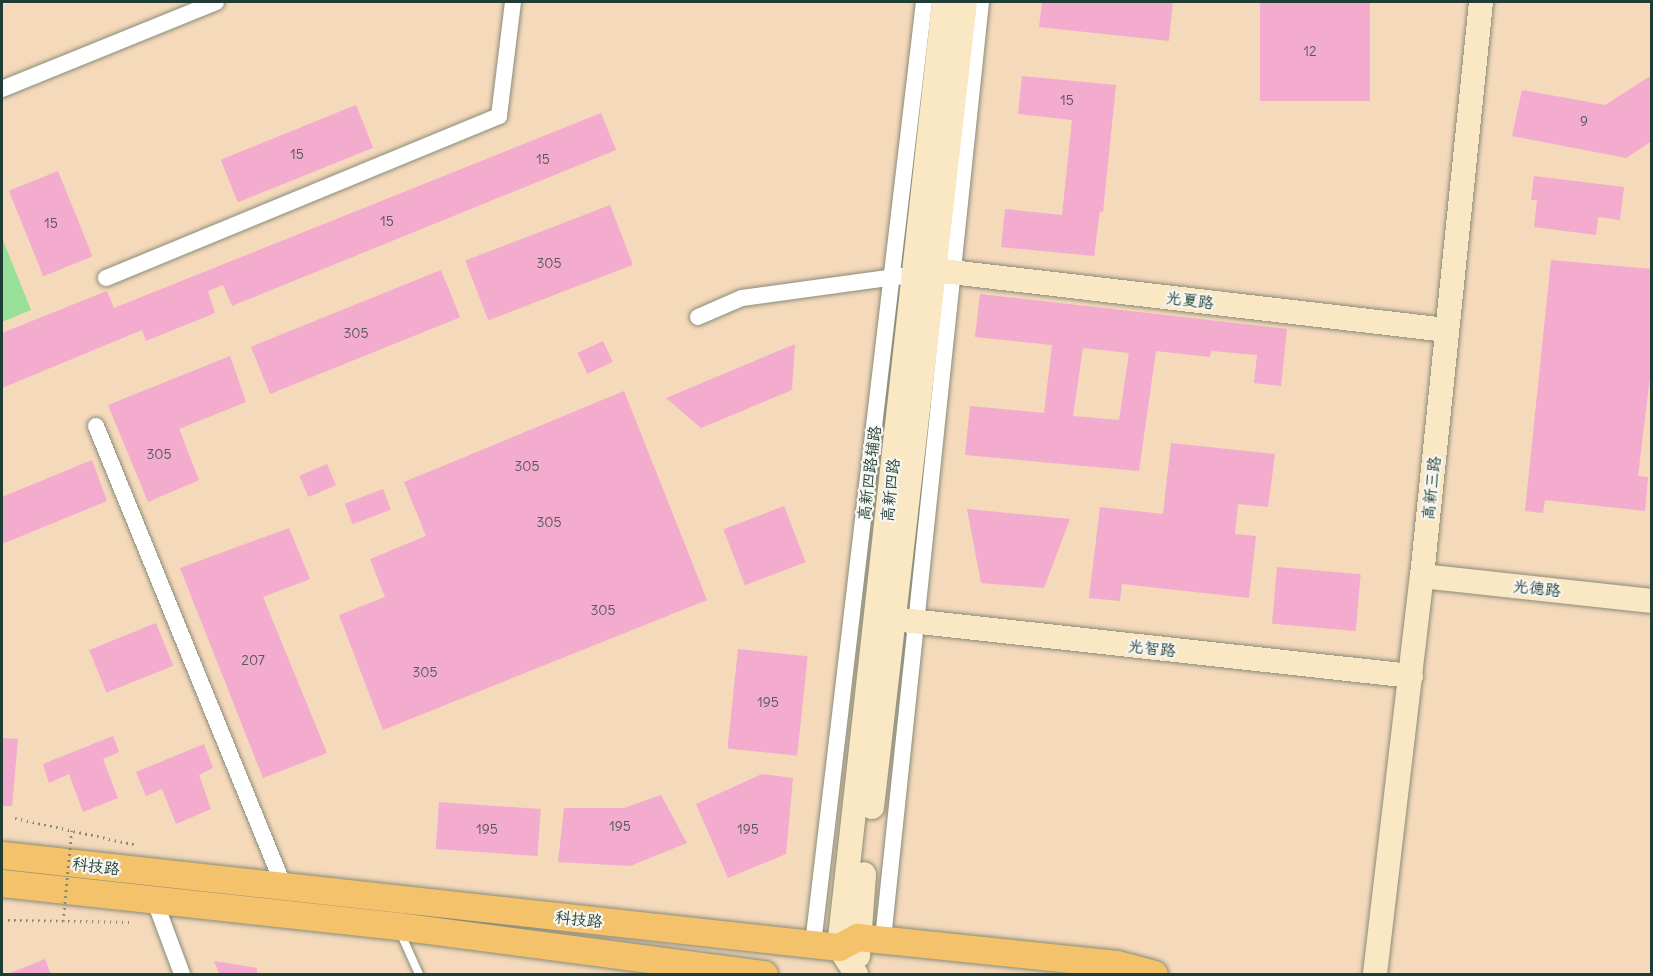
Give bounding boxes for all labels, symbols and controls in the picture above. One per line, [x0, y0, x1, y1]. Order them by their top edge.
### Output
house number: 12 [1303, 43, 1317, 59]
house number: 15 [1060, 92, 1074, 108]
house number: 9 [1580, 113, 1588, 129]
house number: 15 [290, 146, 304, 162]
house number: 15 [536, 151, 550, 167]
house number: 15 [380, 213, 394, 229]
house number: 15 [44, 215, 58, 231]
house number: 305 [536, 255, 562, 271]
street label: 光夏路 [1165, 288, 1215, 312]
house number: 305 [343, 325, 369, 341]
street label: 高新四路辅路 [854, 424, 884, 522]
house number: 305 [146, 446, 172, 462]
street label: 高新三路 [1418, 455, 1444, 521]
street label: 高新四路 [877, 457, 903, 523]
house number: 305 [514, 458, 540, 474]
house number: 305 [536, 514, 562, 530]
street label: 光德路 [1512, 576, 1562, 600]
house number: 305 [590, 602, 616, 618]
street label: 光智路 [1127, 636, 1177, 660]
house number: 207 [241, 652, 265, 668]
house number: 305 [412, 664, 438, 680]
house number: 195 [757, 694, 779, 710]
house number: 195 [609, 818, 631, 834]
house number: 195 [476, 821, 498, 837]
house number: 195 [737, 821, 759, 837]
street label: 科技路 [71, 854, 121, 878]
street label: 科技路 [554, 907, 604, 931]

